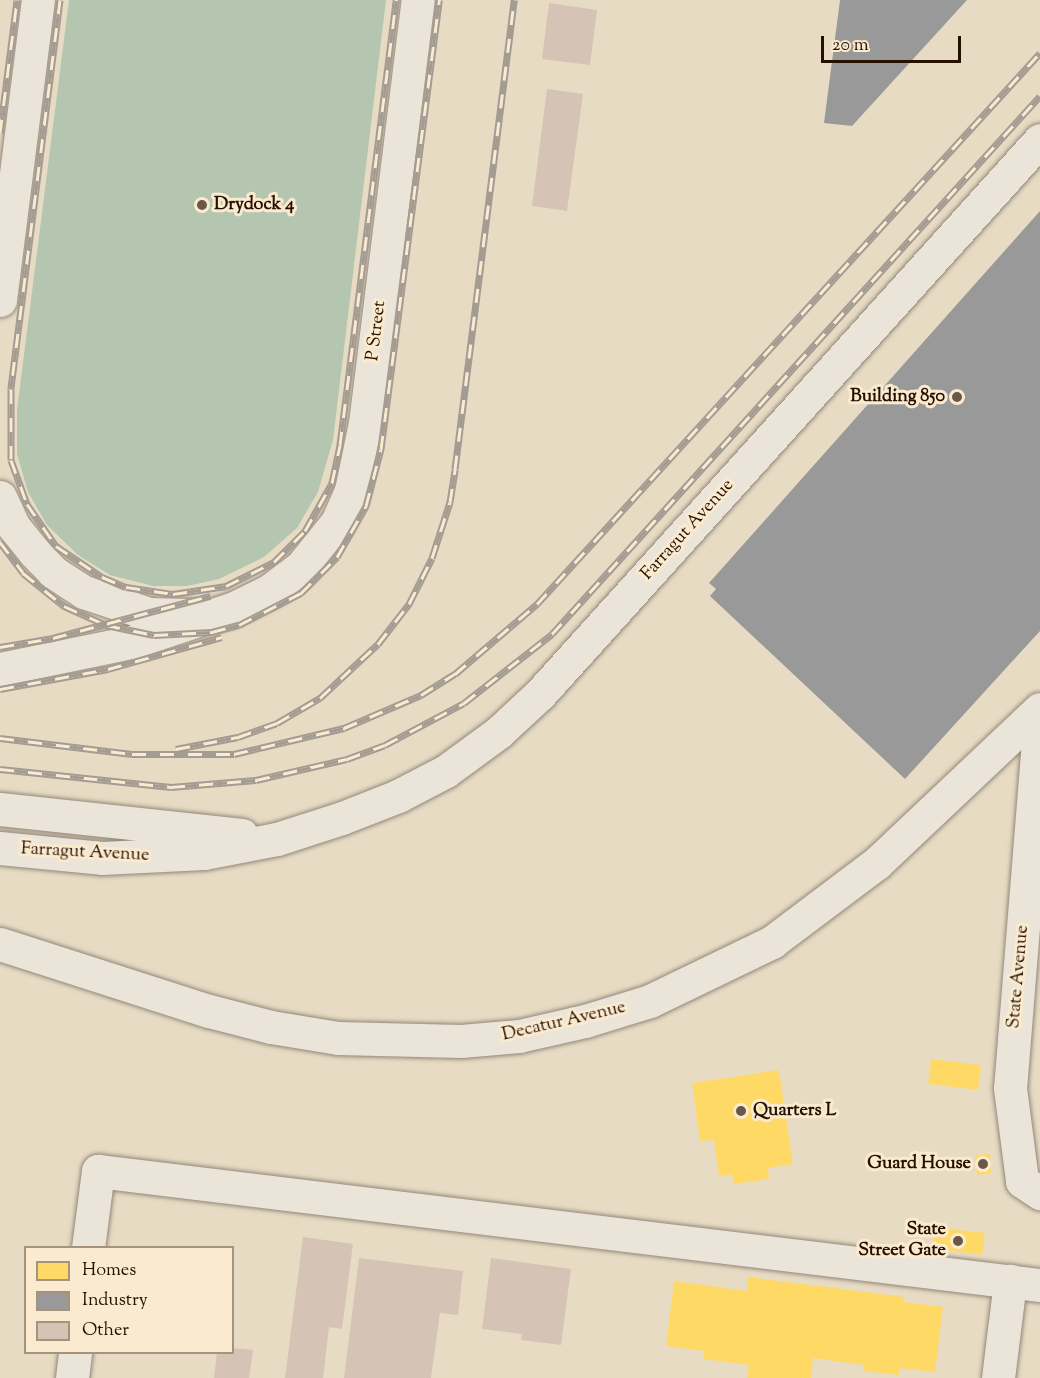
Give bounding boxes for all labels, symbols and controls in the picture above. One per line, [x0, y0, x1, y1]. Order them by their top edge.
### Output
scale bar [824, 24, 964, 62]
text: 20 m [832, 33, 869, 59]
place label: Drydock 4 [214, 194, 294, 216]
marker: Drydock 4 [195, 198, 209, 212]
street label: P Street [363, 300, 391, 362]
place label: Building 850 [850, 386, 945, 408]
marker: Building 850 [950, 390, 964, 404]
street label: Farragut Avenue [637, 475, 739, 585]
street label: Farragut Avenue [20, 839, 150, 867]
street label: State Avenue [1004, 924, 1034, 1030]
street label: Decatur Avenue [500, 997, 628, 1047]
place label: Quarters L [753, 1100, 836, 1122]
marker: Quarters L [734, 1104, 748, 1118]
place label: Guard House [867, 1153, 971, 1175]
marker: Guard House [976, 1157, 990, 1171]
place label: State Street Gate [858, 1220, 946, 1262]
marker: State Street Gate [951, 1234, 965, 1248]
legend [24, 1246, 234, 1354]
text: Homes [82, 1258, 136, 1284]
text: Industry [82, 1288, 148, 1314]
text: Other [82, 1318, 129, 1344]

